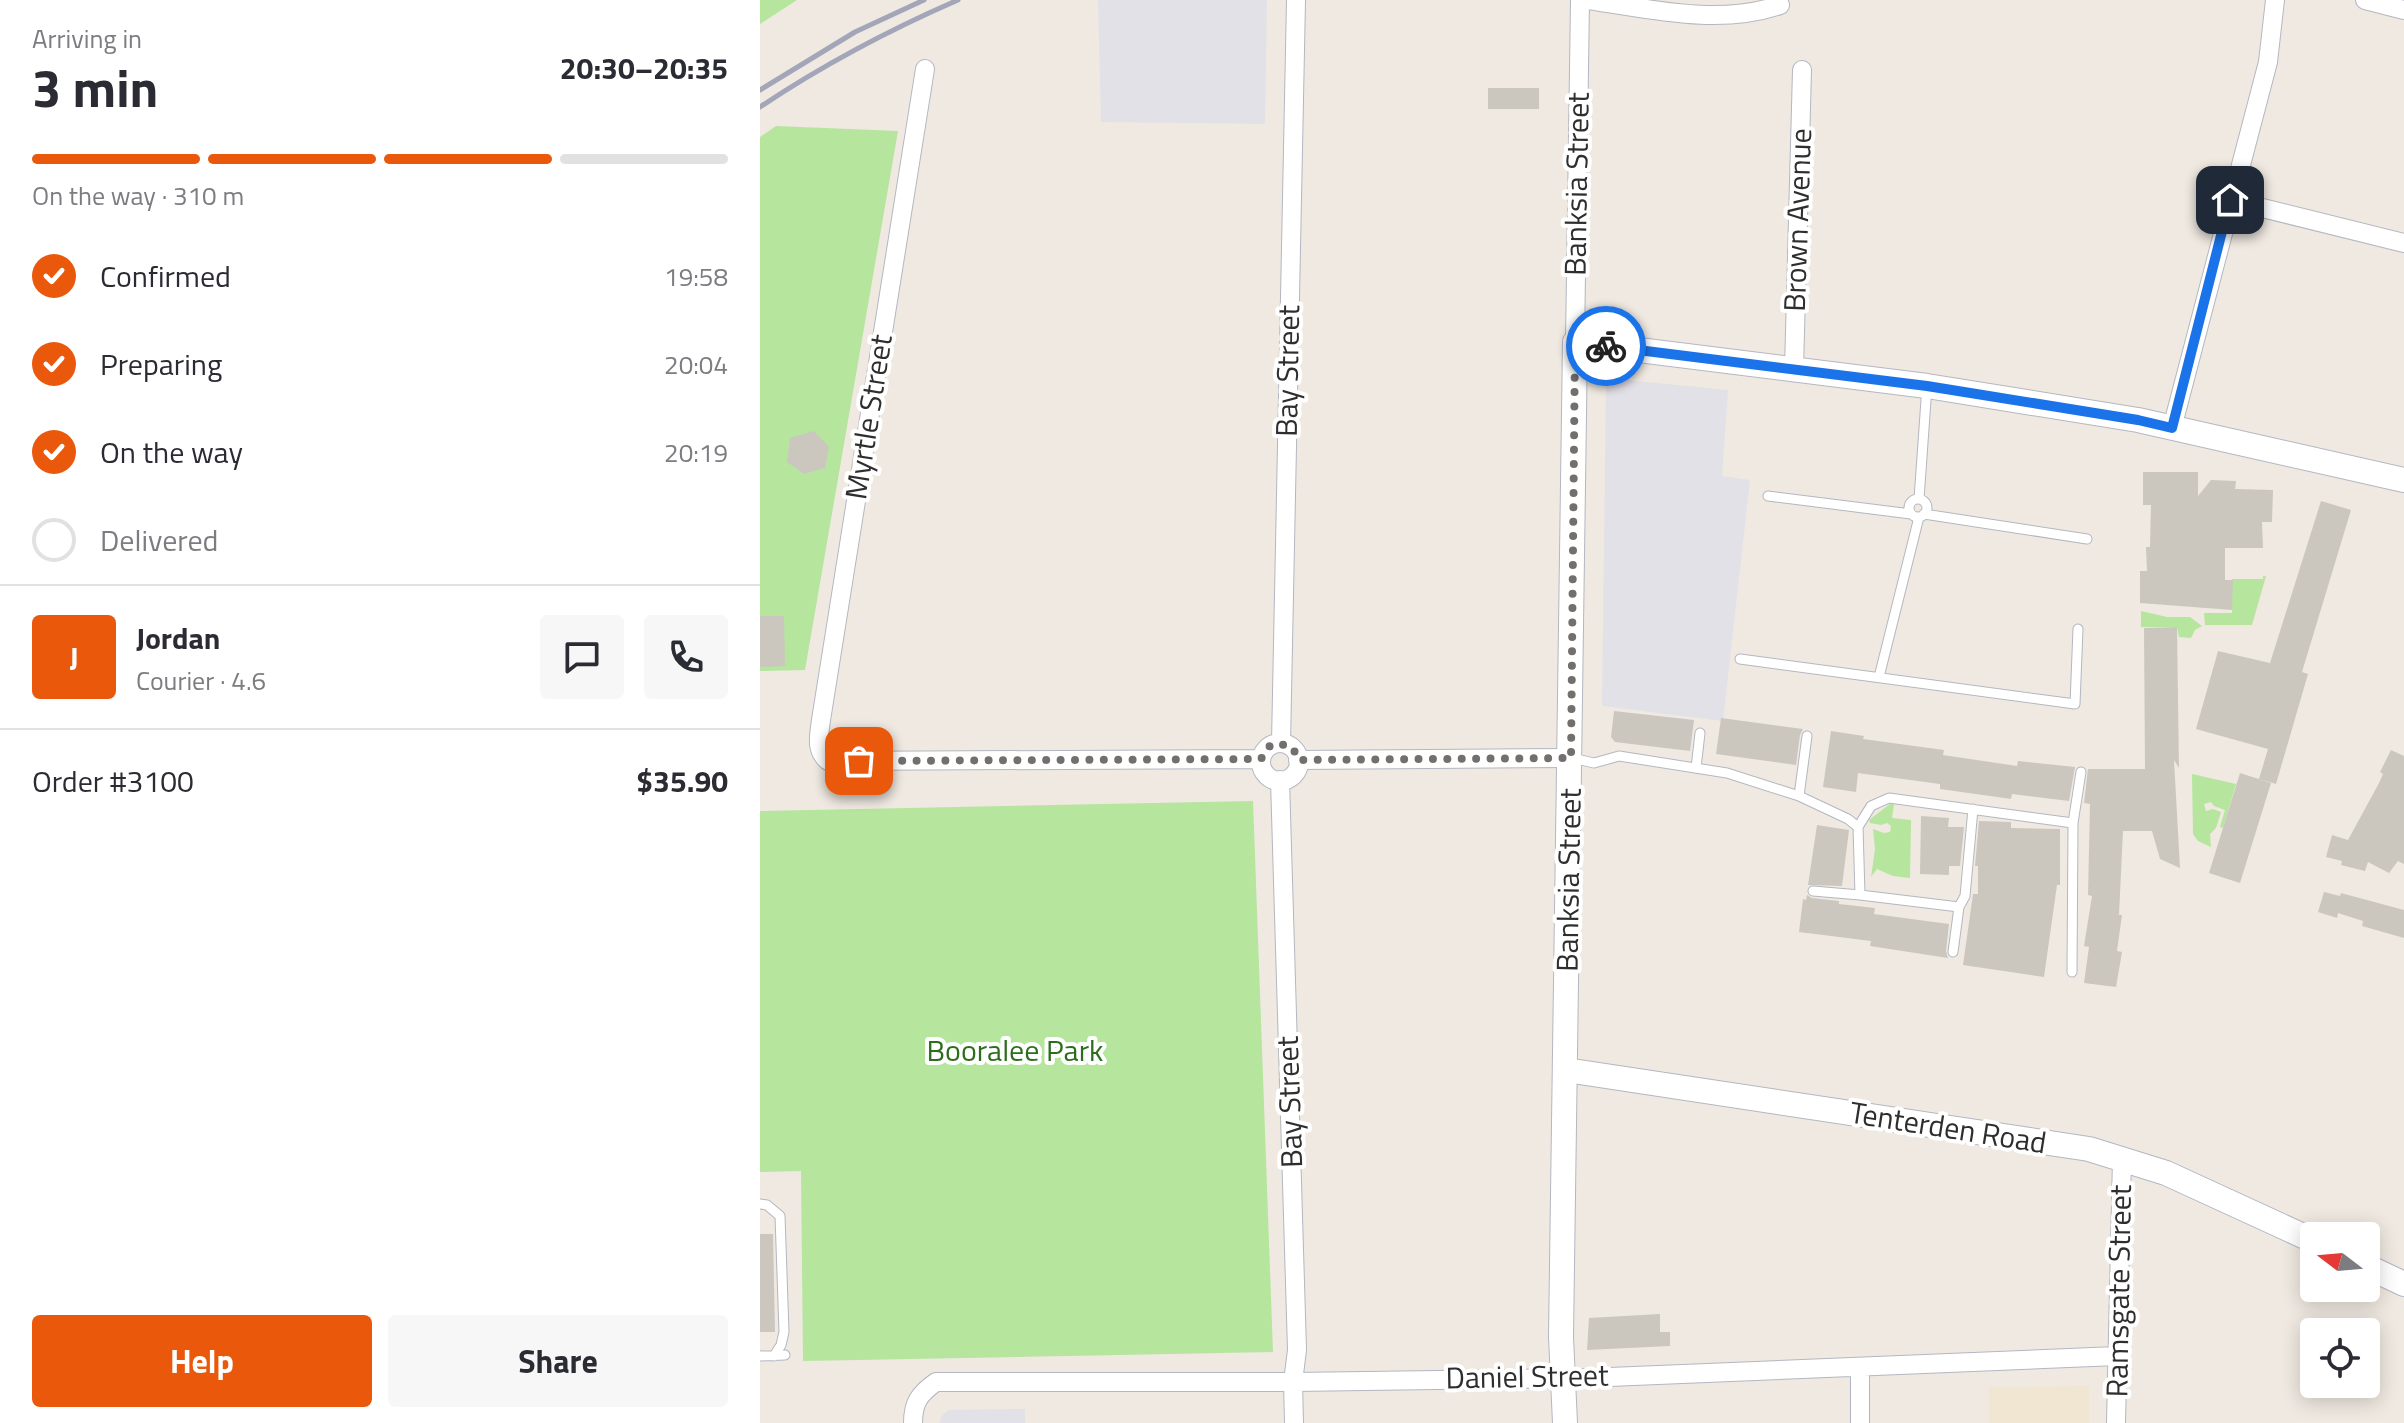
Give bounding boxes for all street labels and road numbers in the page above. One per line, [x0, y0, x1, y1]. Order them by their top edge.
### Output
street label: Banksia Street [1551, 91, 1601, 276]
street label: Brown Avenue [1771, 127, 1823, 313]
street label: Bay Street [1263, 304, 1311, 437]
street label: Myrtle Street [832, 330, 904, 503]
street label: Banksia Street [1543, 787, 1593, 972]
street label: Bay Street [1264, 1035, 1314, 1169]
street label: Tenterden Road [1846, 1089, 2050, 1165]
street label: Ramsgate Street [2093, 1184, 2143, 1398]
street label: Daniel Street [1445, 1352, 1609, 1400]

